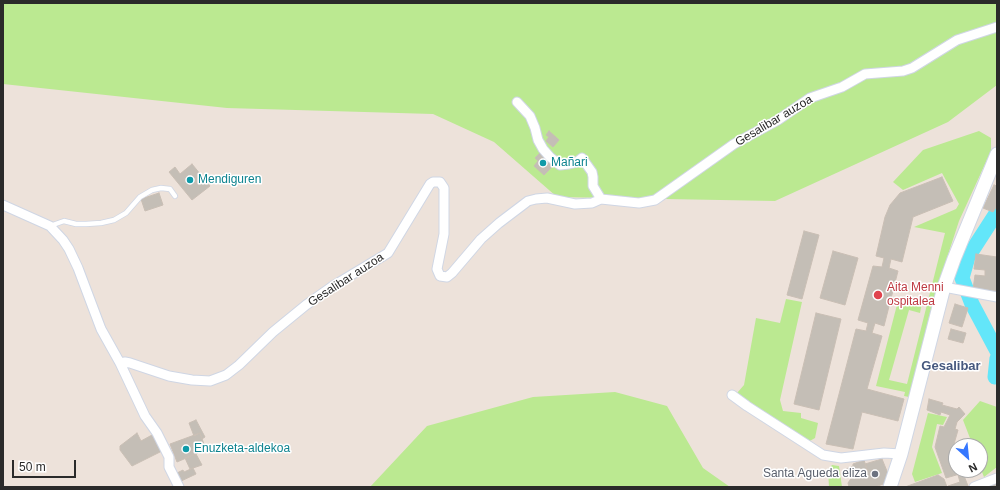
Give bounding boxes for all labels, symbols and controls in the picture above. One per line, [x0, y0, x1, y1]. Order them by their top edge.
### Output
street label: Gesalibar auzoa [733, 92, 815, 150]
place label: Mañari [551, 156, 588, 170]
marker: Mañari [538, 158, 548, 168]
place label: Mendiguren [198, 173, 261, 187]
marker: Mendiguren [185, 175, 195, 185]
street label: Gesalibar auzoa [305, 250, 387, 310]
place label: Aita Menni ospitalea [887, 281, 944, 309]
marker: Aita Menni ospitalea [872, 289, 884, 301]
district label: Gesalibar [921, 358, 981, 374]
north arrow [948, 438, 988, 478]
place label: Enuzketa-aldekoa [194, 442, 290, 456]
marker: Enuzketa-aldekoa [181, 444, 191, 454]
scale bar [14, 452, 78, 478]
text: 50 m [19, 460, 46, 474]
text: N [967, 461, 979, 475]
place label: Santa Agueda eliza [763, 467, 867, 481]
marker: Santa Agueda eliza [870, 469, 880, 479]

